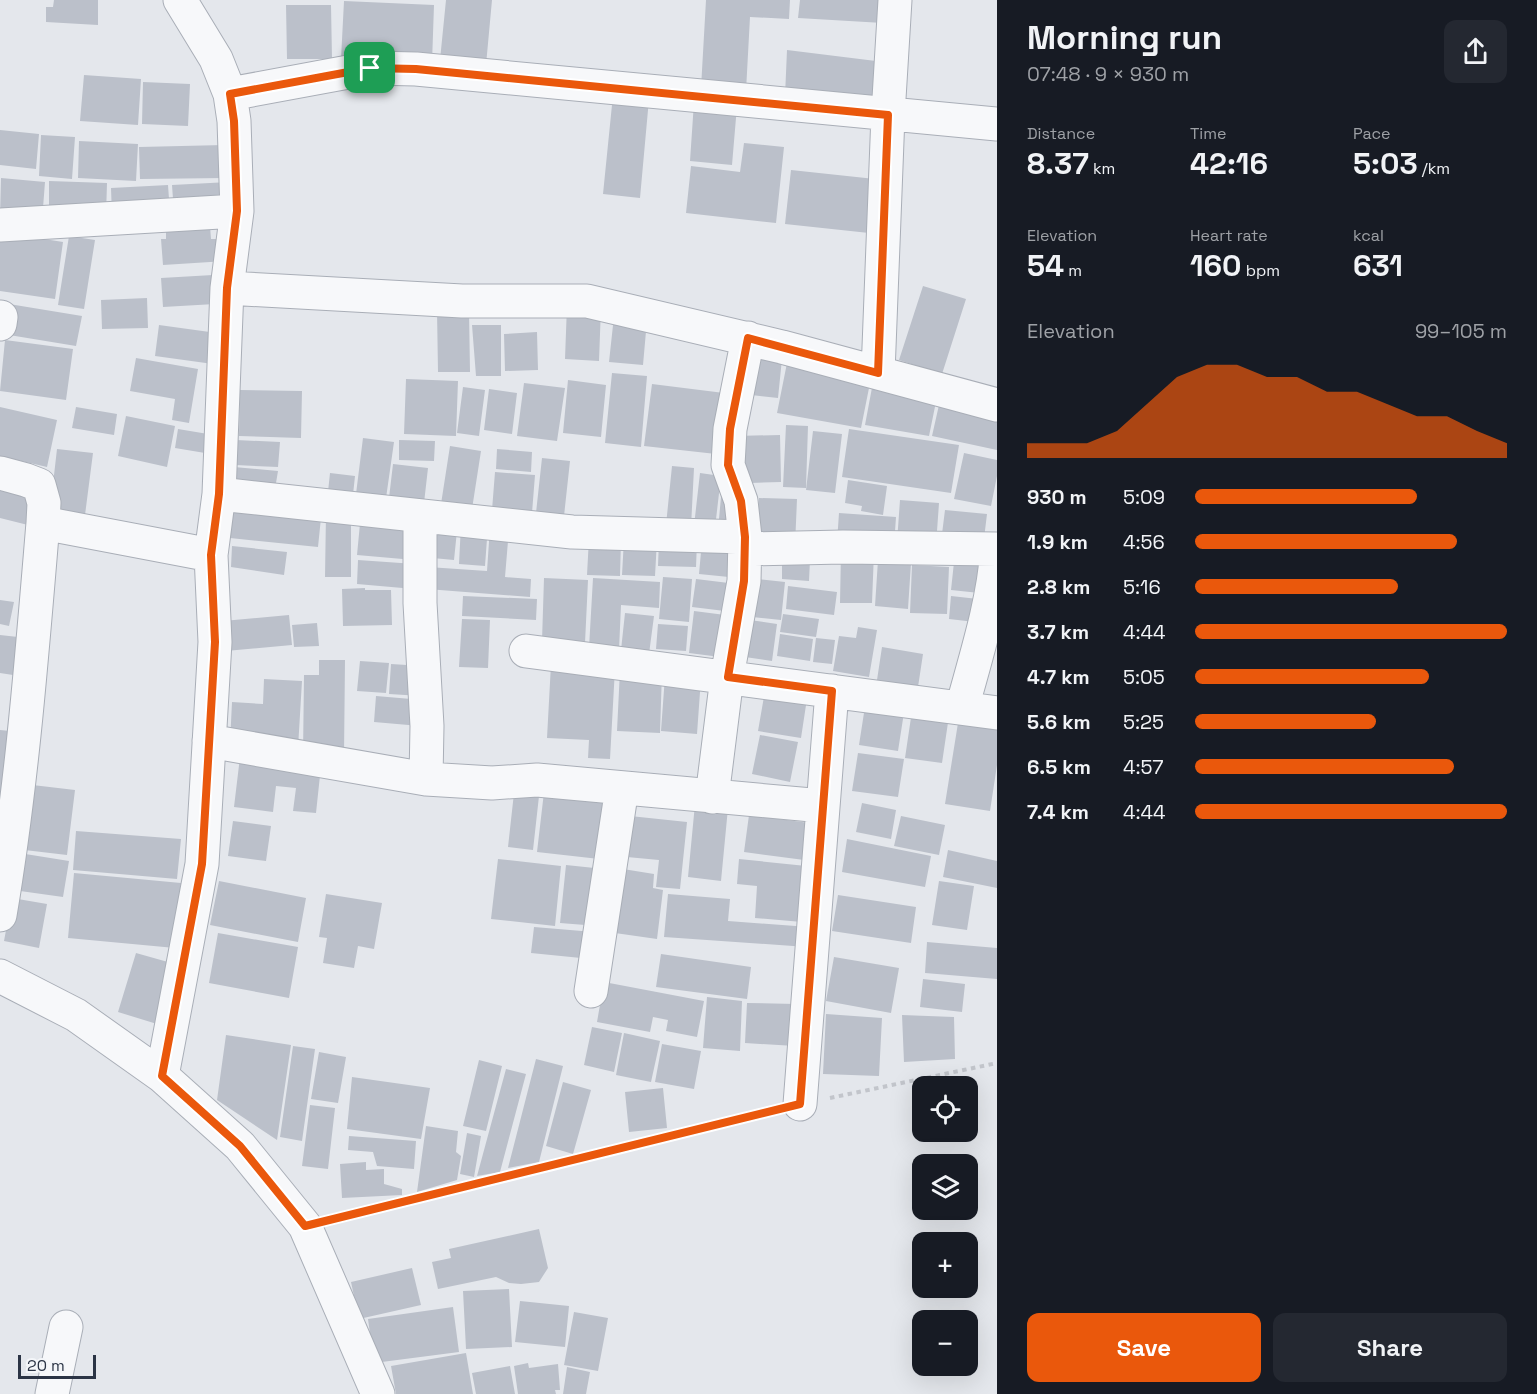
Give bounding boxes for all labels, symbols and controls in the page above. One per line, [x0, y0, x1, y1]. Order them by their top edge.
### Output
text: Morning run [1027, 17, 1222, 59]
button: share [1444, 20, 1507, 83]
pin [344, 42, 395, 93]
icon: arrive [353, 51, 386, 84]
text: 07:48 · 9 × 930 m [1027, 61, 1189, 87]
text: Distance [1027, 123, 1095, 144]
text: Time [1190, 123, 1226, 144]
text: Pace [1353, 123, 1390, 144]
text: 8.37 [1027, 144, 1089, 183]
text: 42:16 [1190, 144, 1268, 183]
text: 5:03 [1353, 144, 1418, 183]
text: km [1089, 158, 1115, 179]
text: /km [1418, 158, 1450, 179]
text: Elevation [1027, 225, 1097, 246]
text: Heart rate [1190, 225, 1268, 246]
text: kcal [1353, 225, 1384, 246]
text: 54 [1027, 246, 1064, 285]
text: 160 [1190, 246, 1242, 285]
text: 631 [1353, 246, 1403, 285]
text: m [1064, 260, 1082, 281]
text: bpm [1242, 260, 1280, 281]
text: Elevation [1027, 318, 1115, 344]
text: 99–105 m [1415, 318, 1507, 344]
text: 930 m [1027, 484, 1087, 510]
text: 5:09 [1123, 484, 1165, 510]
text: 1.9 km [1027, 529, 1088, 555]
text: 4:56 [1123, 529, 1165, 555]
text: 2.8 km [1027, 574, 1090, 600]
text: 5:16 [1123, 574, 1161, 600]
text: 3.7 km [1027, 619, 1089, 645]
text: 4:44 [1123, 619, 1166, 645]
text: 4.7 km [1027, 664, 1090, 690]
text: 5:05 [1123, 664, 1165, 690]
text: 5.6 km [1027, 709, 1091, 735]
text: 5:25 [1123, 709, 1164, 735]
text: 6.5 km [1027, 754, 1091, 780]
text: 4:57 [1123, 754, 1164, 780]
text: 7.4 km [1027, 799, 1089, 825]
text: 4:44 [1123, 799, 1166, 825]
map controls [912, 1076, 978, 1376]
button: locate [912, 1076, 978, 1142]
button: layers [912, 1154, 978, 1220]
button: + [912, 1232, 978, 1298]
button: − [912, 1310, 978, 1376]
button: Save [1027, 1313, 1261, 1382]
button: Share [1273, 1313, 1507, 1382]
scale bar [18, 1352, 96, 1380]
text: 20 m [27, 1355, 65, 1376]

